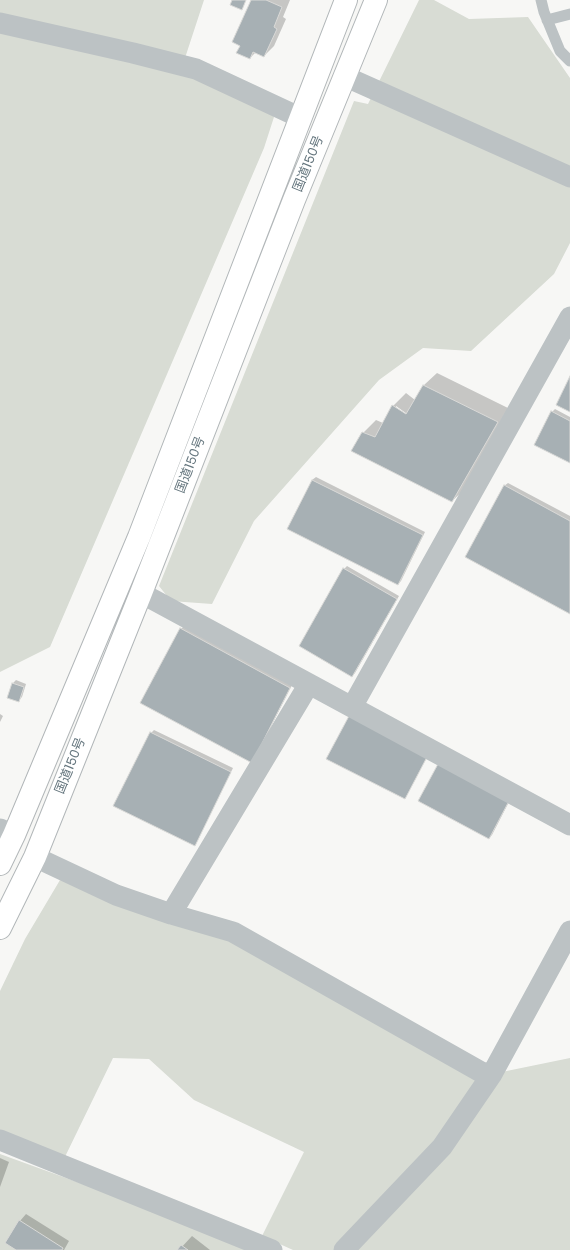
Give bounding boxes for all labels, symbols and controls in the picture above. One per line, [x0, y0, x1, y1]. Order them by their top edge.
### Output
street label: 国道150号 [291, 133, 327, 195]
street label: 国道150号 [173, 434, 209, 496]
street label: 国道150号 [53, 735, 89, 797]

